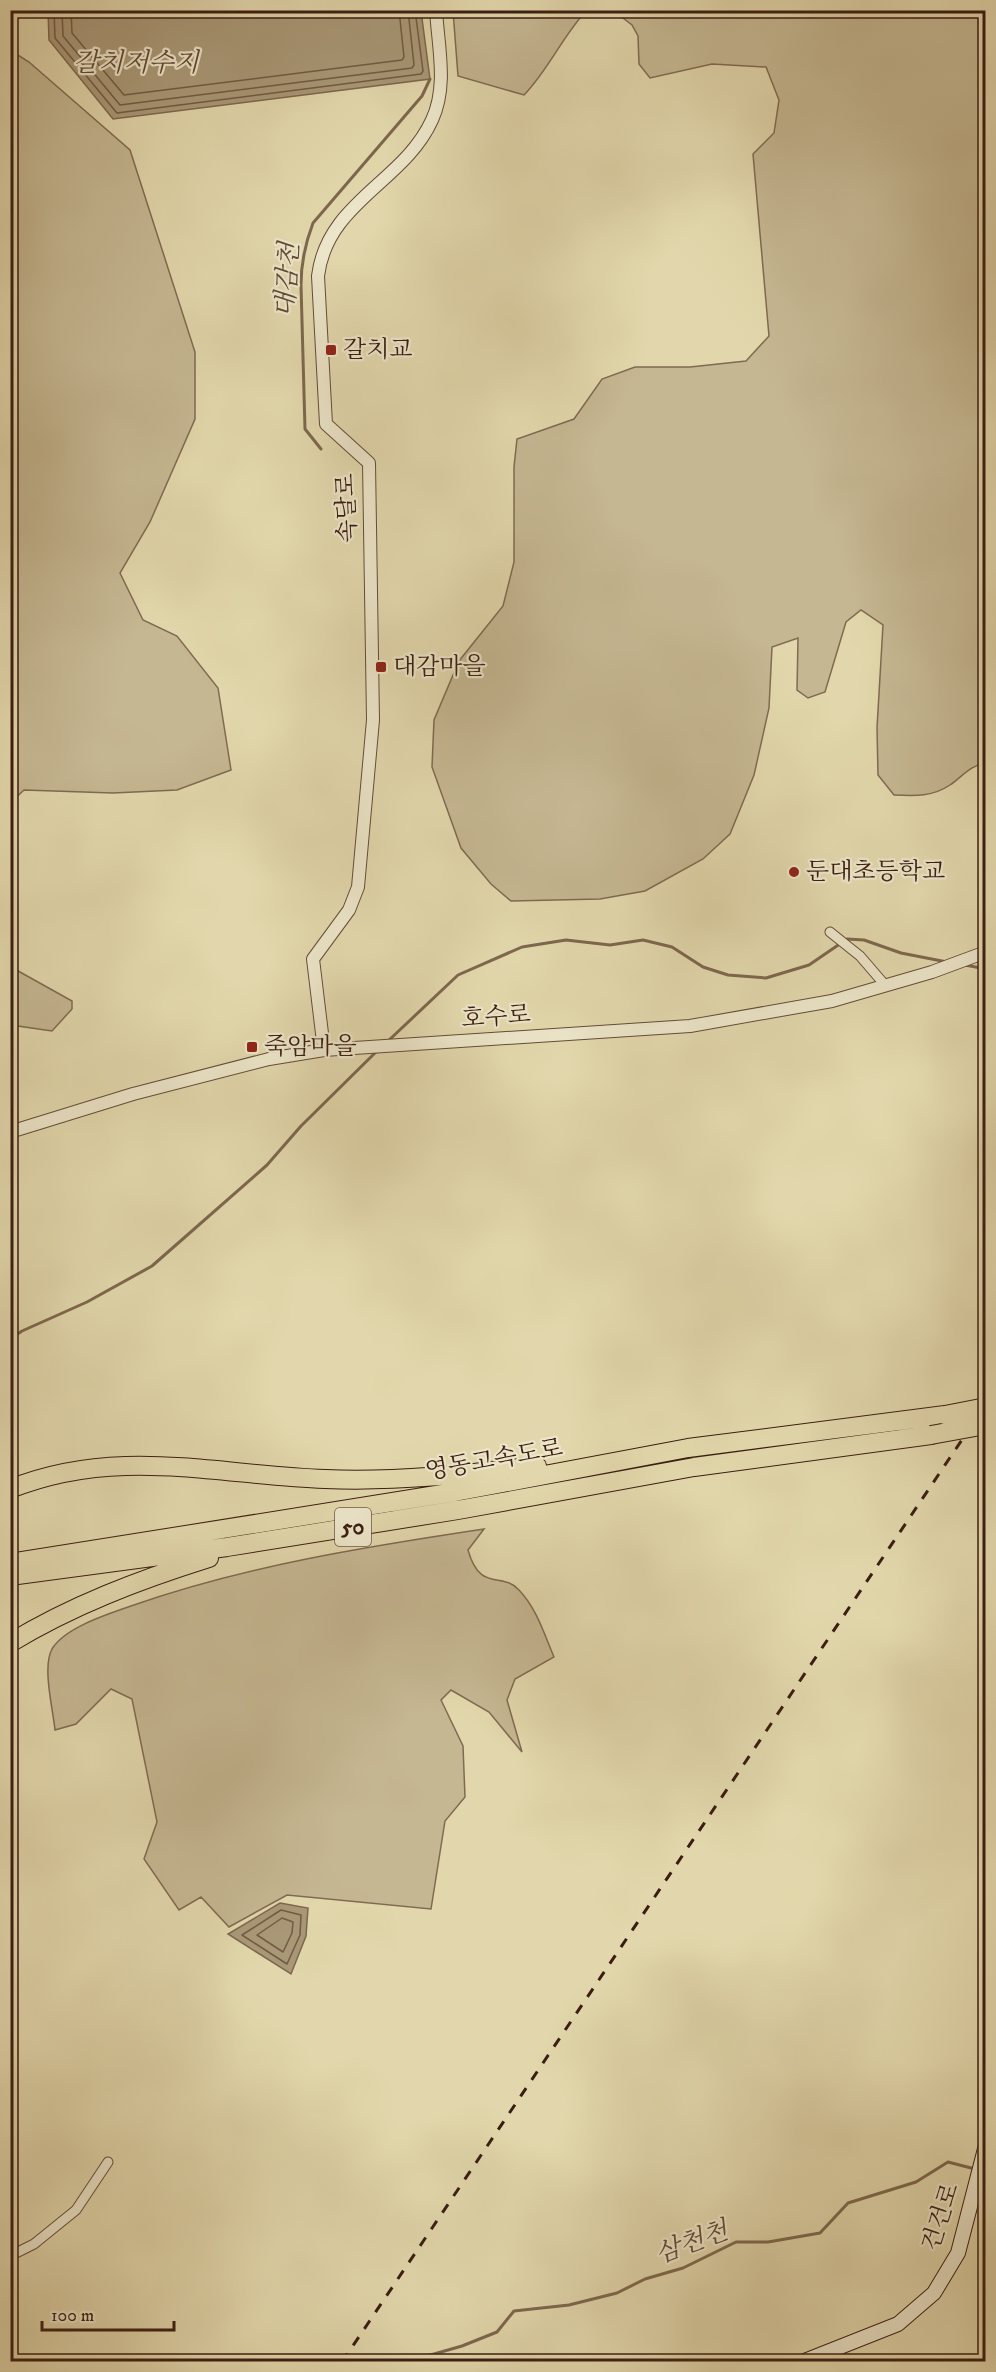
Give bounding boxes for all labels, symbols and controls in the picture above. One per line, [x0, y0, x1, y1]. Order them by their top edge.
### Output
water label: 갈치저수지 [73, 47, 201, 80]
water label: 대감천 [269, 239, 307, 319]
place label: 갈치교 [343, 335, 413, 365]
marker: 갈치교 [324, 343, 338, 357]
street label: 속달로 [331, 473, 363, 543]
place label: 대감마을 [393, 652, 486, 682]
marker: 대감마을 [374, 660, 388, 674]
place label: 둔대초등학교 [806, 857, 945, 887]
marker: 둔대초등학교 [787, 865, 801, 879]
street label: 호수로 [460, 1000, 532, 1034]
place label: 죽암마을 [264, 1032, 357, 1062]
marker: 죽암마을 [245, 1040, 259, 1054]
street label: 영동고속도로 [423, 1433, 565, 1487]
road number: 50 [335, 1508, 371, 1546]
street label: 건건로 [916, 2179, 966, 2255]
water label: 삼천천 [651, 2214, 735, 2271]
scale bar [42, 2294, 174, 2332]
text: 100 m [51, 2305, 94, 2327]

